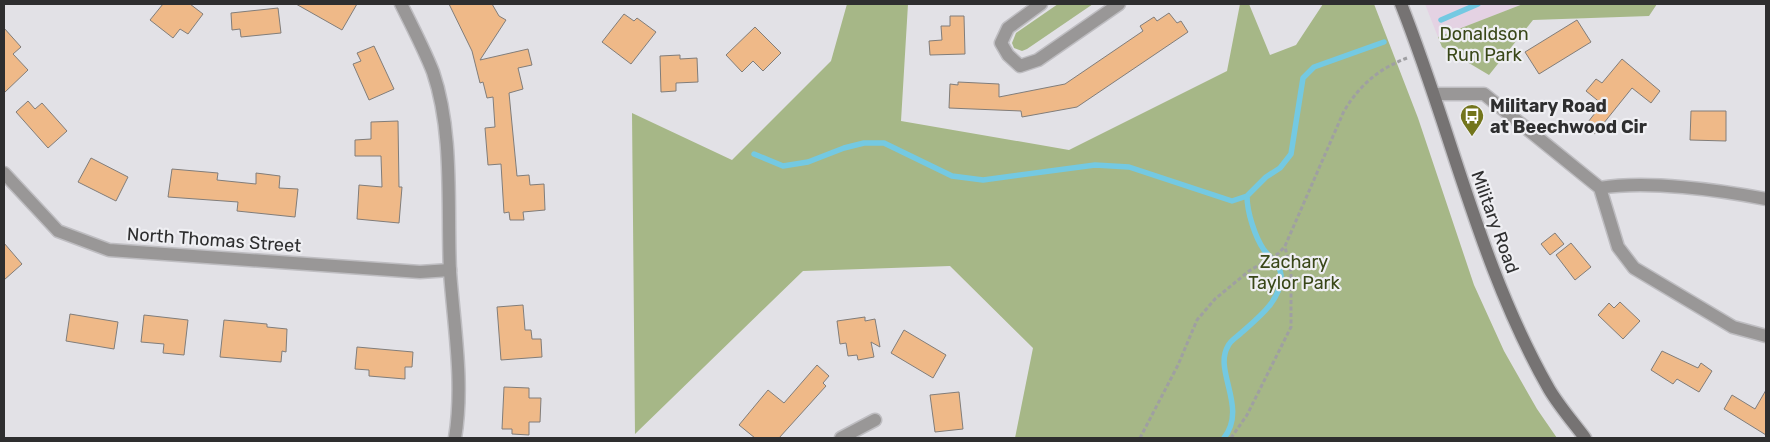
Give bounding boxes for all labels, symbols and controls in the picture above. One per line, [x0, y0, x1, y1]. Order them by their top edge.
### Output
park label: Donaldson Run Park [1439, 23, 1529, 66]
place label: Military Road at Beechwood Cir [1490, 95, 1647, 138]
bus stop icon: Military Road at Beechwood Cir [1459, 103, 1485, 137]
street label: Military Road [1466, 168, 1524, 276]
street label: North Thomas Street [126, 223, 302, 257]
park label: Zachary Taylor Park [1248, 251, 1340, 294]

